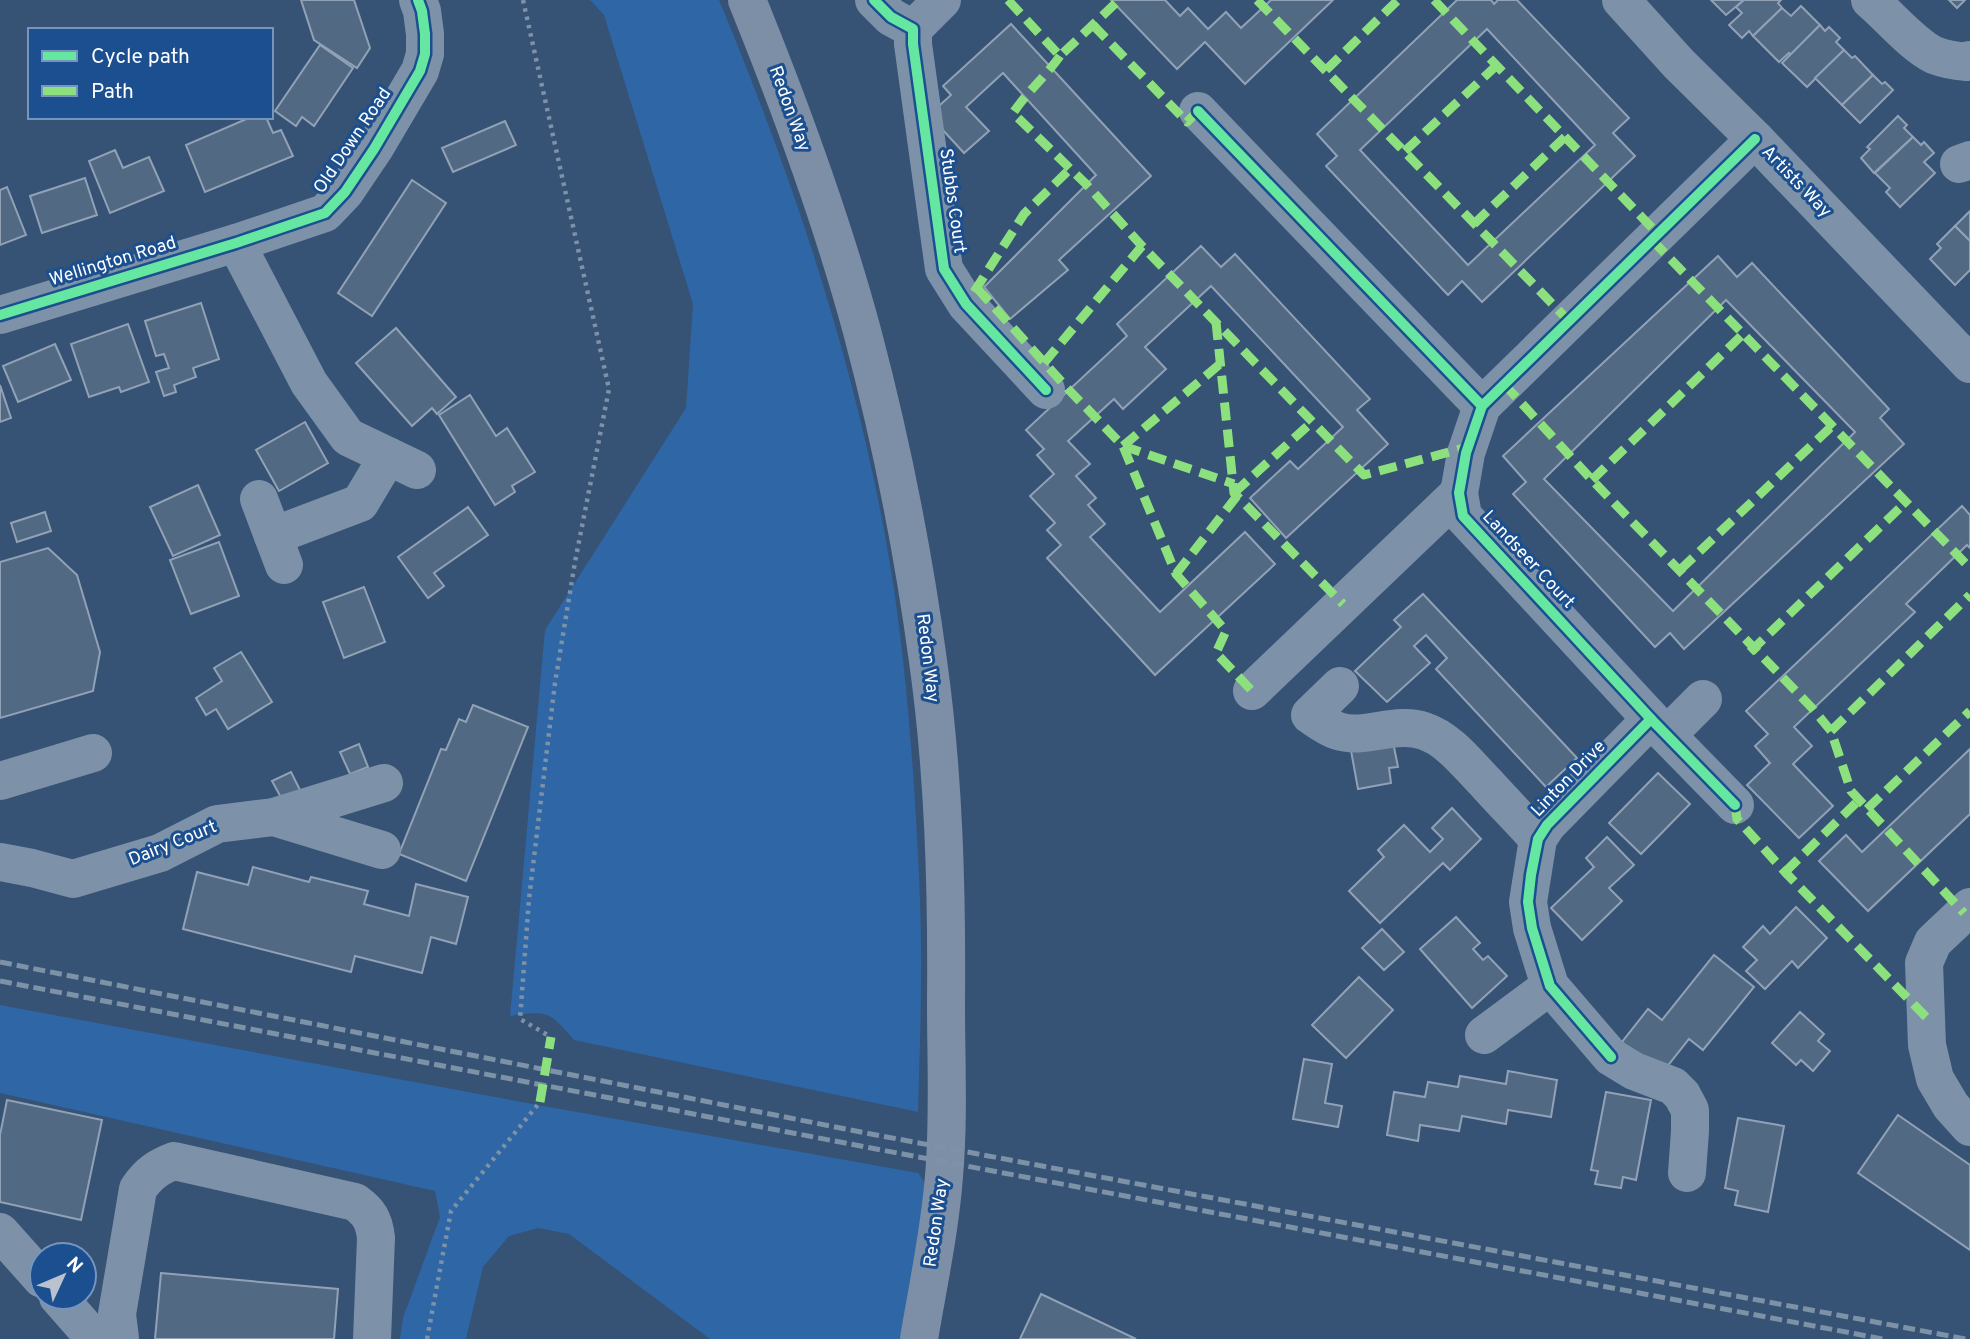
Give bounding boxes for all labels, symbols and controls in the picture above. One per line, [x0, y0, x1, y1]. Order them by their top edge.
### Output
legend [28, 28, 273, 119]
text: Cycle path [91, 44, 190, 71]
street label: Redon Way [763, 63, 815, 155]
text: Path [91, 79, 134, 106]
street label: Old Down Road [309, 84, 397, 198]
street label: Artists Way [1756, 141, 1836, 223]
street label: Stubbs Court [933, 147, 971, 255]
street label: Wellington Road [47, 232, 179, 292]
street label: Landseer Court [1477, 506, 1579, 614]
street label: Redon Way [910, 612, 944, 704]
street label: Linton Drive [1527, 736, 1611, 822]
street label: Dairy Court [126, 816, 220, 872]
street label: Redon Way [919, 1177, 955, 1269]
north arrow [28, 1241, 98, 1311]
text: N [60, 1252, 87, 1279]

